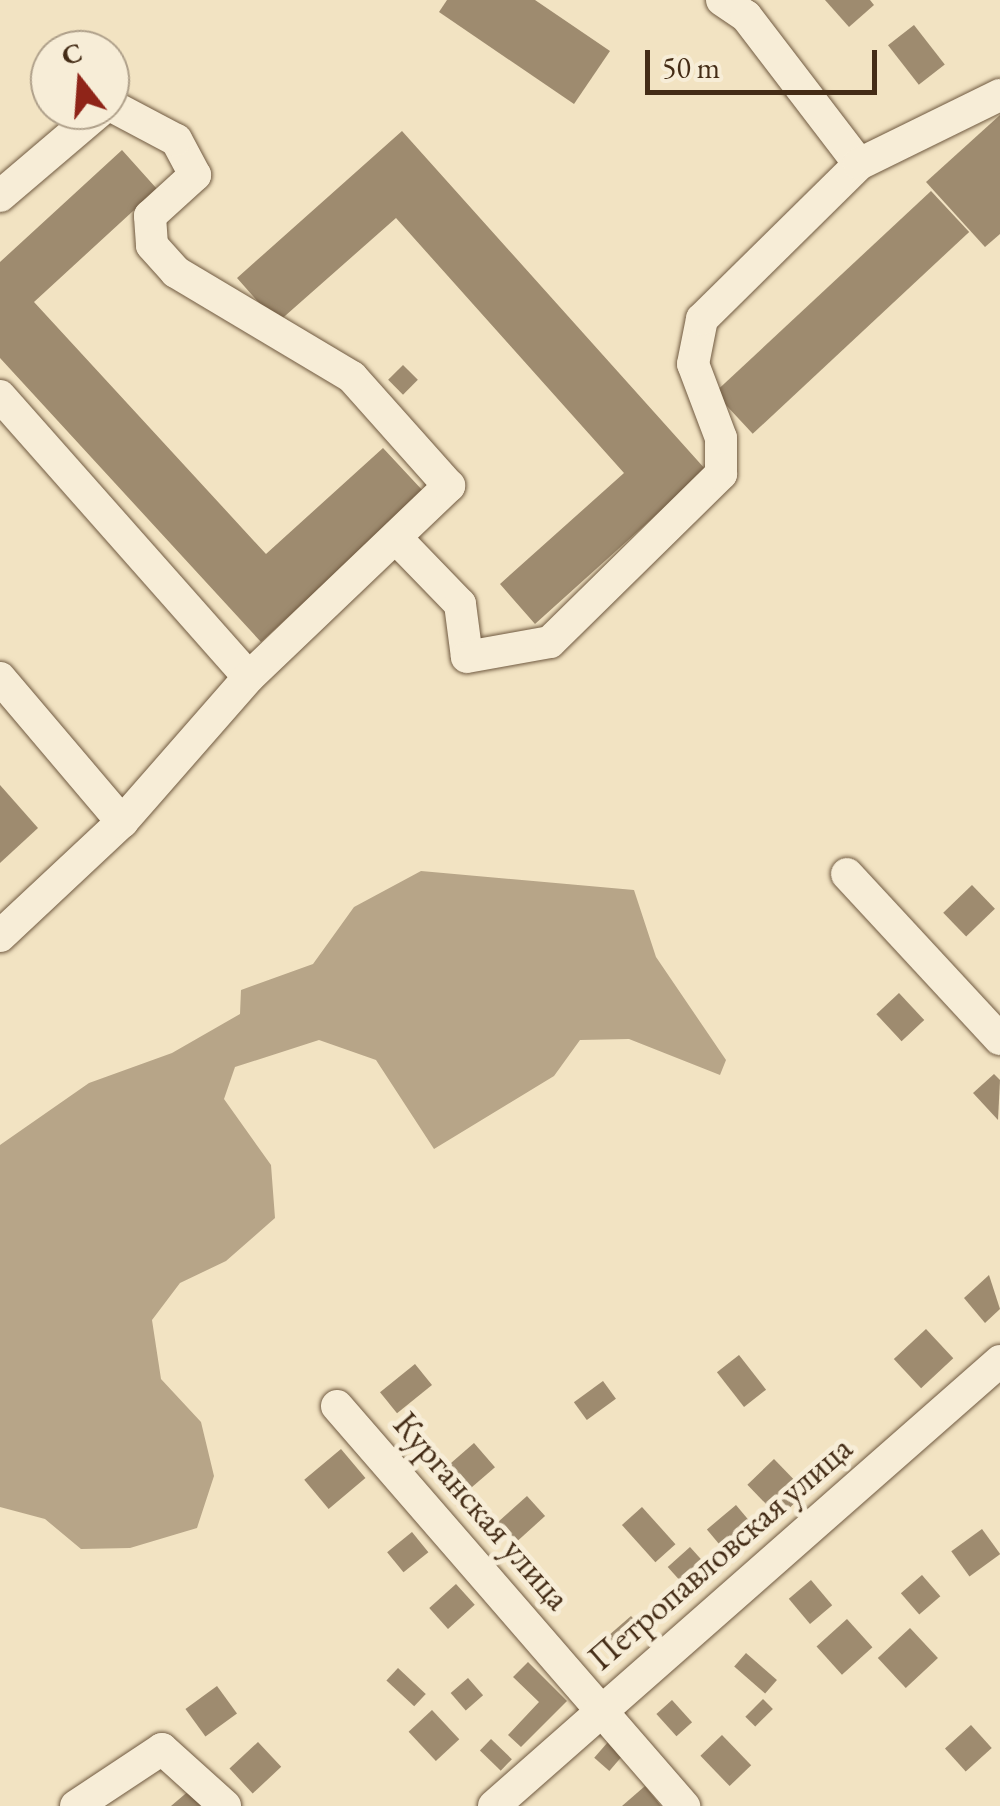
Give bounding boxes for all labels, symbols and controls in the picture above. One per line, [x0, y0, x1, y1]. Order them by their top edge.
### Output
north arrow [30, 30, 130, 130]
scale bar [650, 30, 882, 92]
text: С [57, 33, 87, 73]
text: 50 m [662, 48, 720, 87]
street label: Курганская улица [385, 1404, 579, 1618]
street label: Петропавловская улица [580, 1427, 860, 1679]

